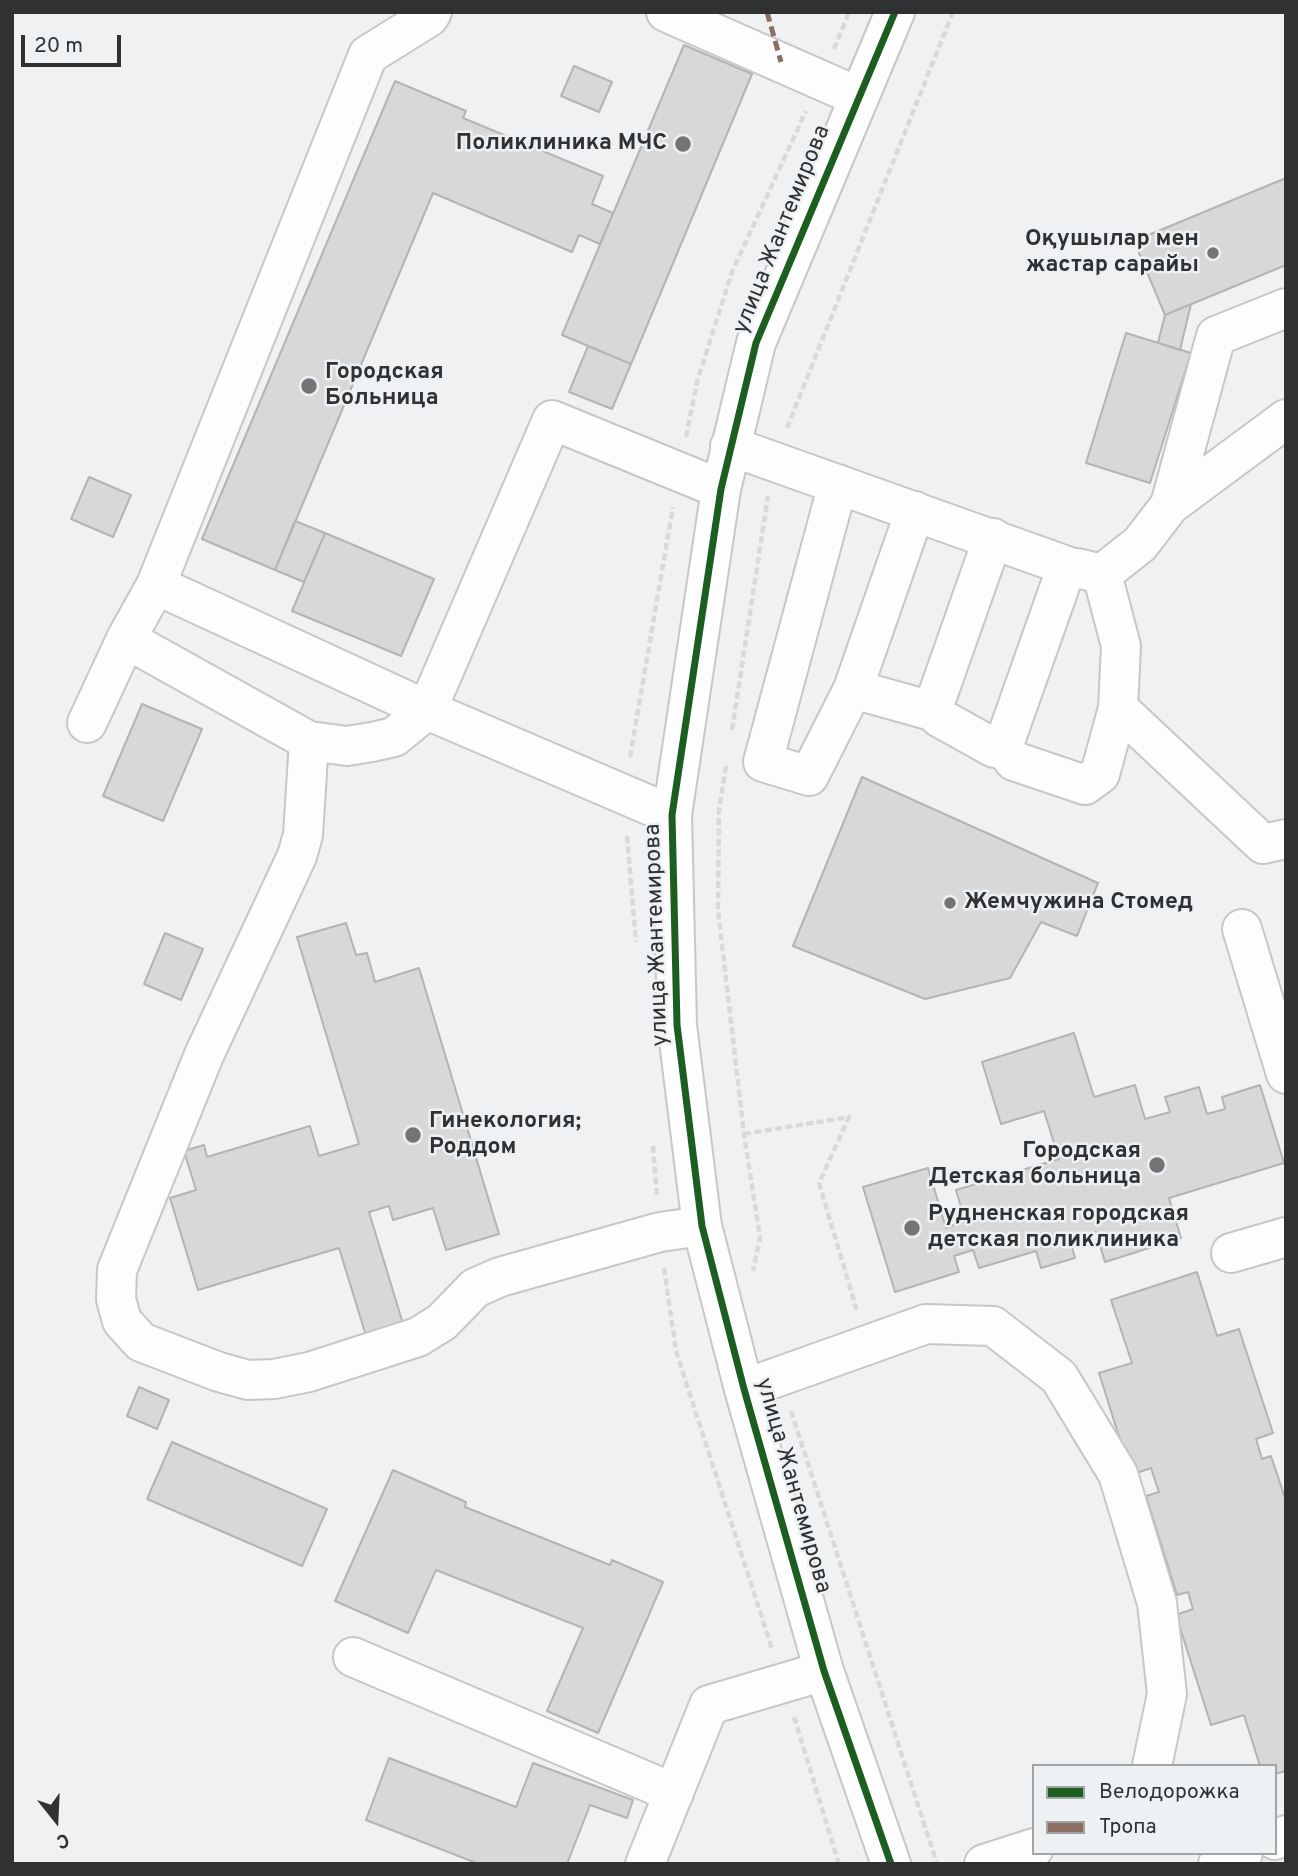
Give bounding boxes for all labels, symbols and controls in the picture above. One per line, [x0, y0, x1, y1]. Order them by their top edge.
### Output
scale bar [24, 21, 124, 65]
text: 20 m [34, 33, 83, 60]
street label: улица Жантемирова [728, 122, 838, 338]
place label: Поликлиника МЧС [456, 130, 667, 158]
marker: Поликлиника МЧС [673, 134, 693, 154]
place label: Оқушылар мен жастар сарайы [1025, 226, 1199, 280]
marker: Оқушылар мен жастар сарайы [1205, 245, 1221, 261]
place label: Городская Больница [325, 359, 444, 413]
marker: Городская Больница [299, 376, 319, 396]
street label: улица Жантемирова [640, 823, 676, 1047]
place label: Жемчужина Стомед [964, 889, 1193, 917]
marker: Жемчужина Стомед [942, 895, 958, 911]
place label: Гинекология; Роддом [429, 1108, 581, 1162]
marker: Гинекология; Роддом [403, 1125, 423, 1145]
place label: Городская Детская больница [929, 1138, 1141, 1192]
marker: Городская Детская больница [1147, 1155, 1167, 1175]
place label: Рудненская городская детская поликлиника [928, 1201, 1189, 1255]
marker: Рудненская городская детская поликлиника [902, 1218, 922, 1238]
street label: улица Жантемирова [748, 1375, 836, 1597]
legend [1032, 1764, 1277, 1855]
text: Велодорожка [1099, 1779, 1239, 1806]
north arrow [21, 1785, 91, 1855]
text: Тропа [1099, 1814, 1157, 1841]
text: С [53, 1827, 72, 1853]

